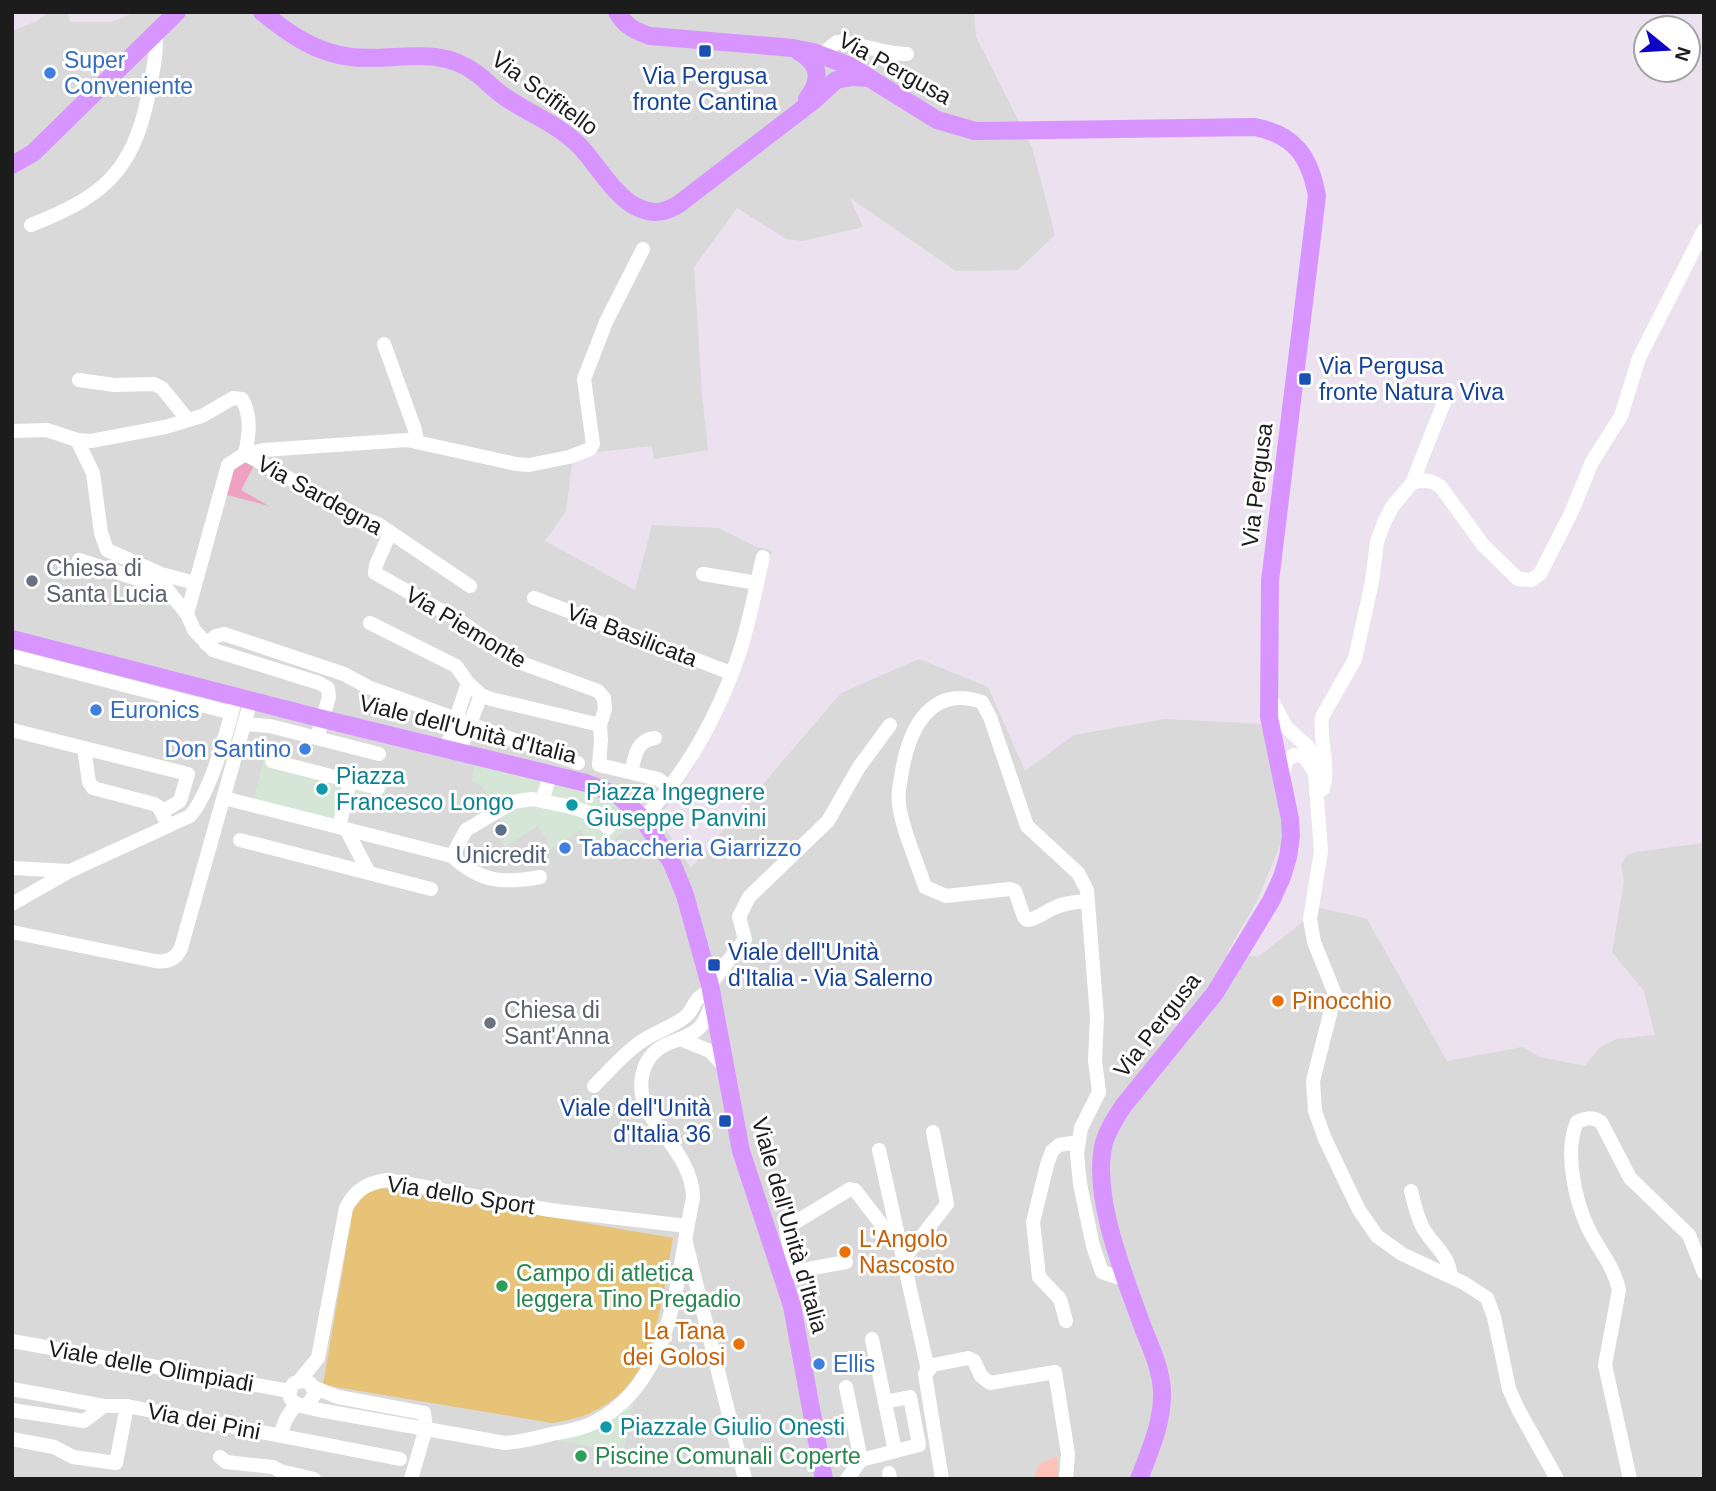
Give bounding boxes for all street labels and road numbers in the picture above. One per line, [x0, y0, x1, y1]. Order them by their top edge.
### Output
street label: Via Pergusa [834, 26, 956, 110]
street label: Via Scifitello [487, 46, 603, 140]
street label: Via Pergusa [1236, 421, 1278, 549]
street label: Via Sardegna [253, 450, 387, 540]
street label: Via Piemonte [401, 581, 531, 673]
street label: Via Basilicata [563, 598, 701, 672]
street label: Viale dell'Unità d'Italia [357, 689, 580, 769]
street label: Via Pergusa [1108, 968, 1206, 1082]
street label: Viale dell'Unità d'Italia [747, 1114, 833, 1336]
street label: Via dello Sport [385, 1170, 537, 1220]
street label: Viale delle Olimpiadi [46, 1335, 256, 1397]
street label: Via dei Pini [145, 1397, 263, 1445]

